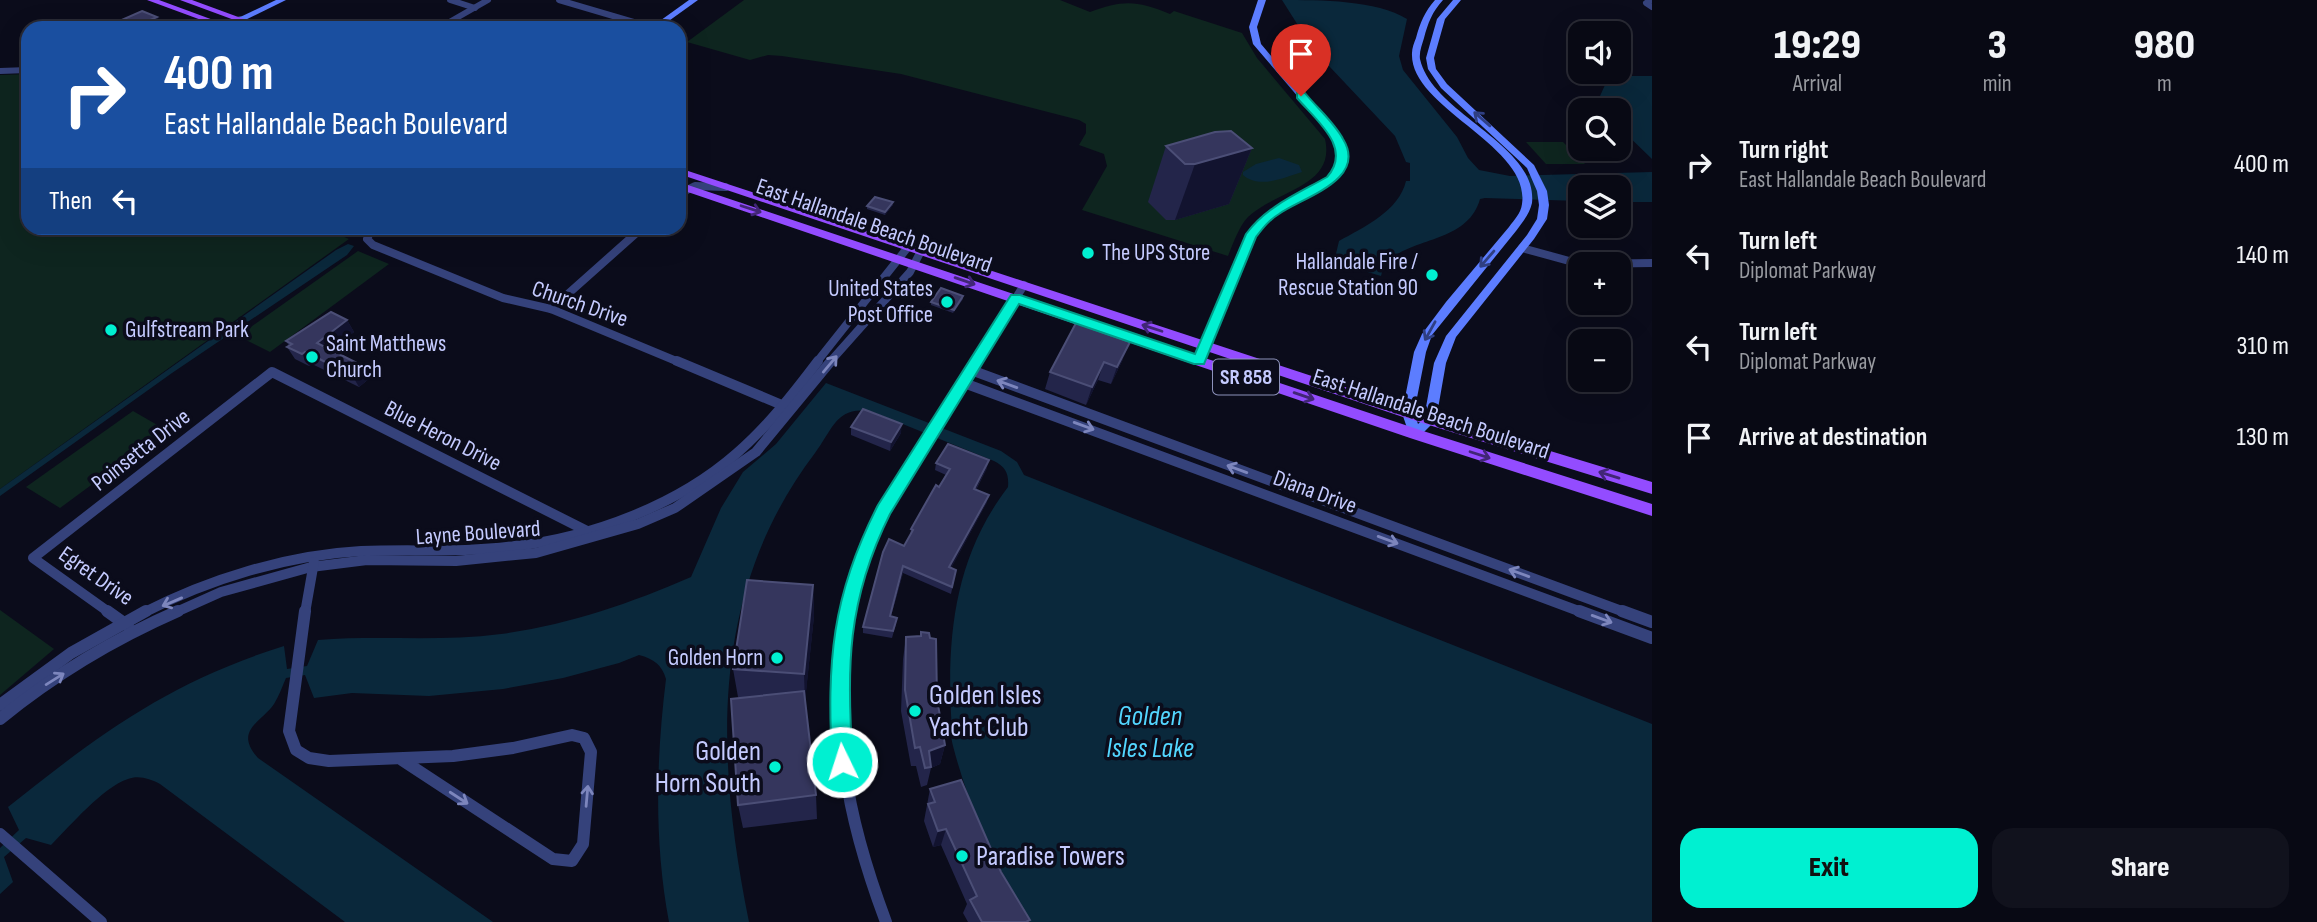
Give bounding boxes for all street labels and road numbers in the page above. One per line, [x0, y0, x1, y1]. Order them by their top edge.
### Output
street label: East Hallandale Beach Boulevard [752, 172, 996, 280]
street label: Church Drive [528, 275, 632, 333]
road number: SR 858 [1213, 360, 1279, 394]
street label: East Hallandale Beach Boulevard [1309, 362, 1553, 466]
street label: Blue Heron Drive [380, 395, 506, 477]
street label: Poinsetta Drive [86, 403, 196, 497]
street label: Diana Drive [1269, 464, 1361, 520]
street label: Layne Boulevard [415, 515, 541, 551]
street label: Egret Drive [53, 540, 139, 612]

